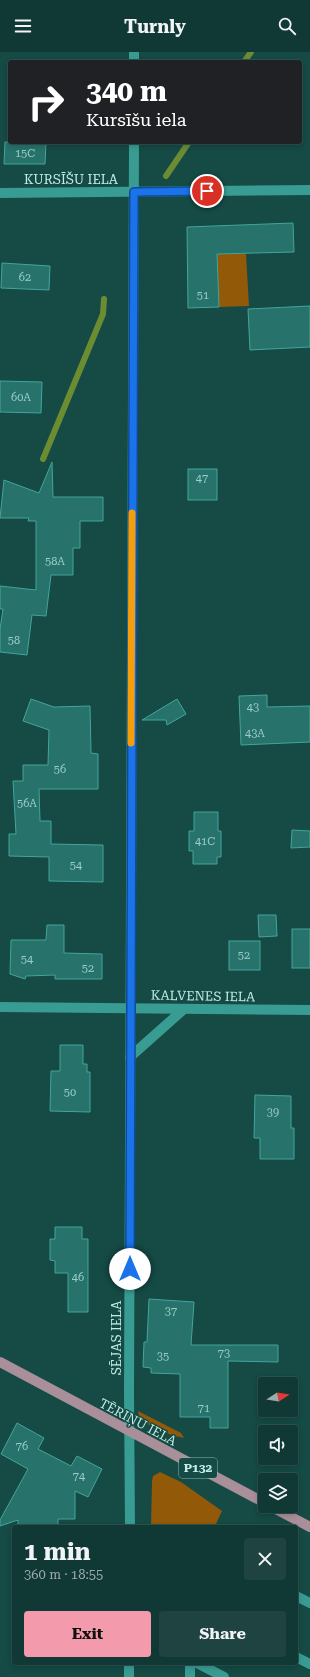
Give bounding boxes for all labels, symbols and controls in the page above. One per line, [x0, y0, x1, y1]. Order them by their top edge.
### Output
icon: menu [12, 15, 34, 37]
icon: search [276, 15, 298, 37]
text: Turnly [124, 16, 186, 37]
text: 340 m [86, 75, 167, 108]
icon: right [20, 76, 72, 128]
text: Kursīšu iela [86, 109, 187, 130]
house number: 15C [15, 147, 35, 160]
street label: KURSĪŠU IELA [24, 171, 118, 187]
pin [190, 174, 224, 208]
icon: arrive [196, 180, 218, 202]
house number: 62 [19, 271, 31, 284]
house number: 51 [197, 289, 209, 302]
house number: 60A [11, 391, 31, 404]
house number: 47 [196, 472, 208, 485]
house number: 58A [45, 555, 65, 568]
house number: 58 [8, 634, 20, 647]
house number: 43 [247, 701, 259, 714]
house number: 43A [245, 727, 265, 740]
house number: 56 [54, 763, 66, 776]
house number: 56A [17, 797, 37, 810]
house number: 41C [195, 835, 215, 848]
house number: 54 [70, 859, 83, 872]
house number: 52 [238, 949, 250, 962]
house number: 54 [21, 953, 34, 966]
house number: 52 [82, 962, 94, 975]
street label: KALVENES IELA [151, 988, 255, 1004]
house number: 50 [64, 1086, 76, 1099]
house number: 39 [267, 1106, 279, 1119]
position arrow [109, 1248, 151, 1290]
house number: 46 [72, 1271, 84, 1284]
street label: SĒJAS IELA [109, 1301, 124, 1375]
house number: 37 [165, 1305, 177, 1318]
house number: 73 [218, 1347, 230, 1360]
house number: 35 [157, 1350, 169, 1363]
north arrow [258, 1377, 298, 1417]
map controls [258, 1377, 298, 1513]
street label: TĒRIŅU IELA [96, 1395, 179, 1450]
house number: 71 [198, 1402, 210, 1415]
button: sound [258, 1425, 298, 1465]
house number: 76 [16, 1440, 28, 1453]
road number: P132 [179, 1458, 217, 1478]
house number: 74 [73, 1470, 86, 1483]
button: layers [258, 1473, 298, 1513]
text: 1 min [24, 1538, 91, 1566]
button: close [244, 1538, 286, 1580]
text: 360 m · 18:55 [24, 1567, 103, 1582]
button: Exit [24, 1611, 151, 1657]
button: Share [159, 1611, 286, 1657]

